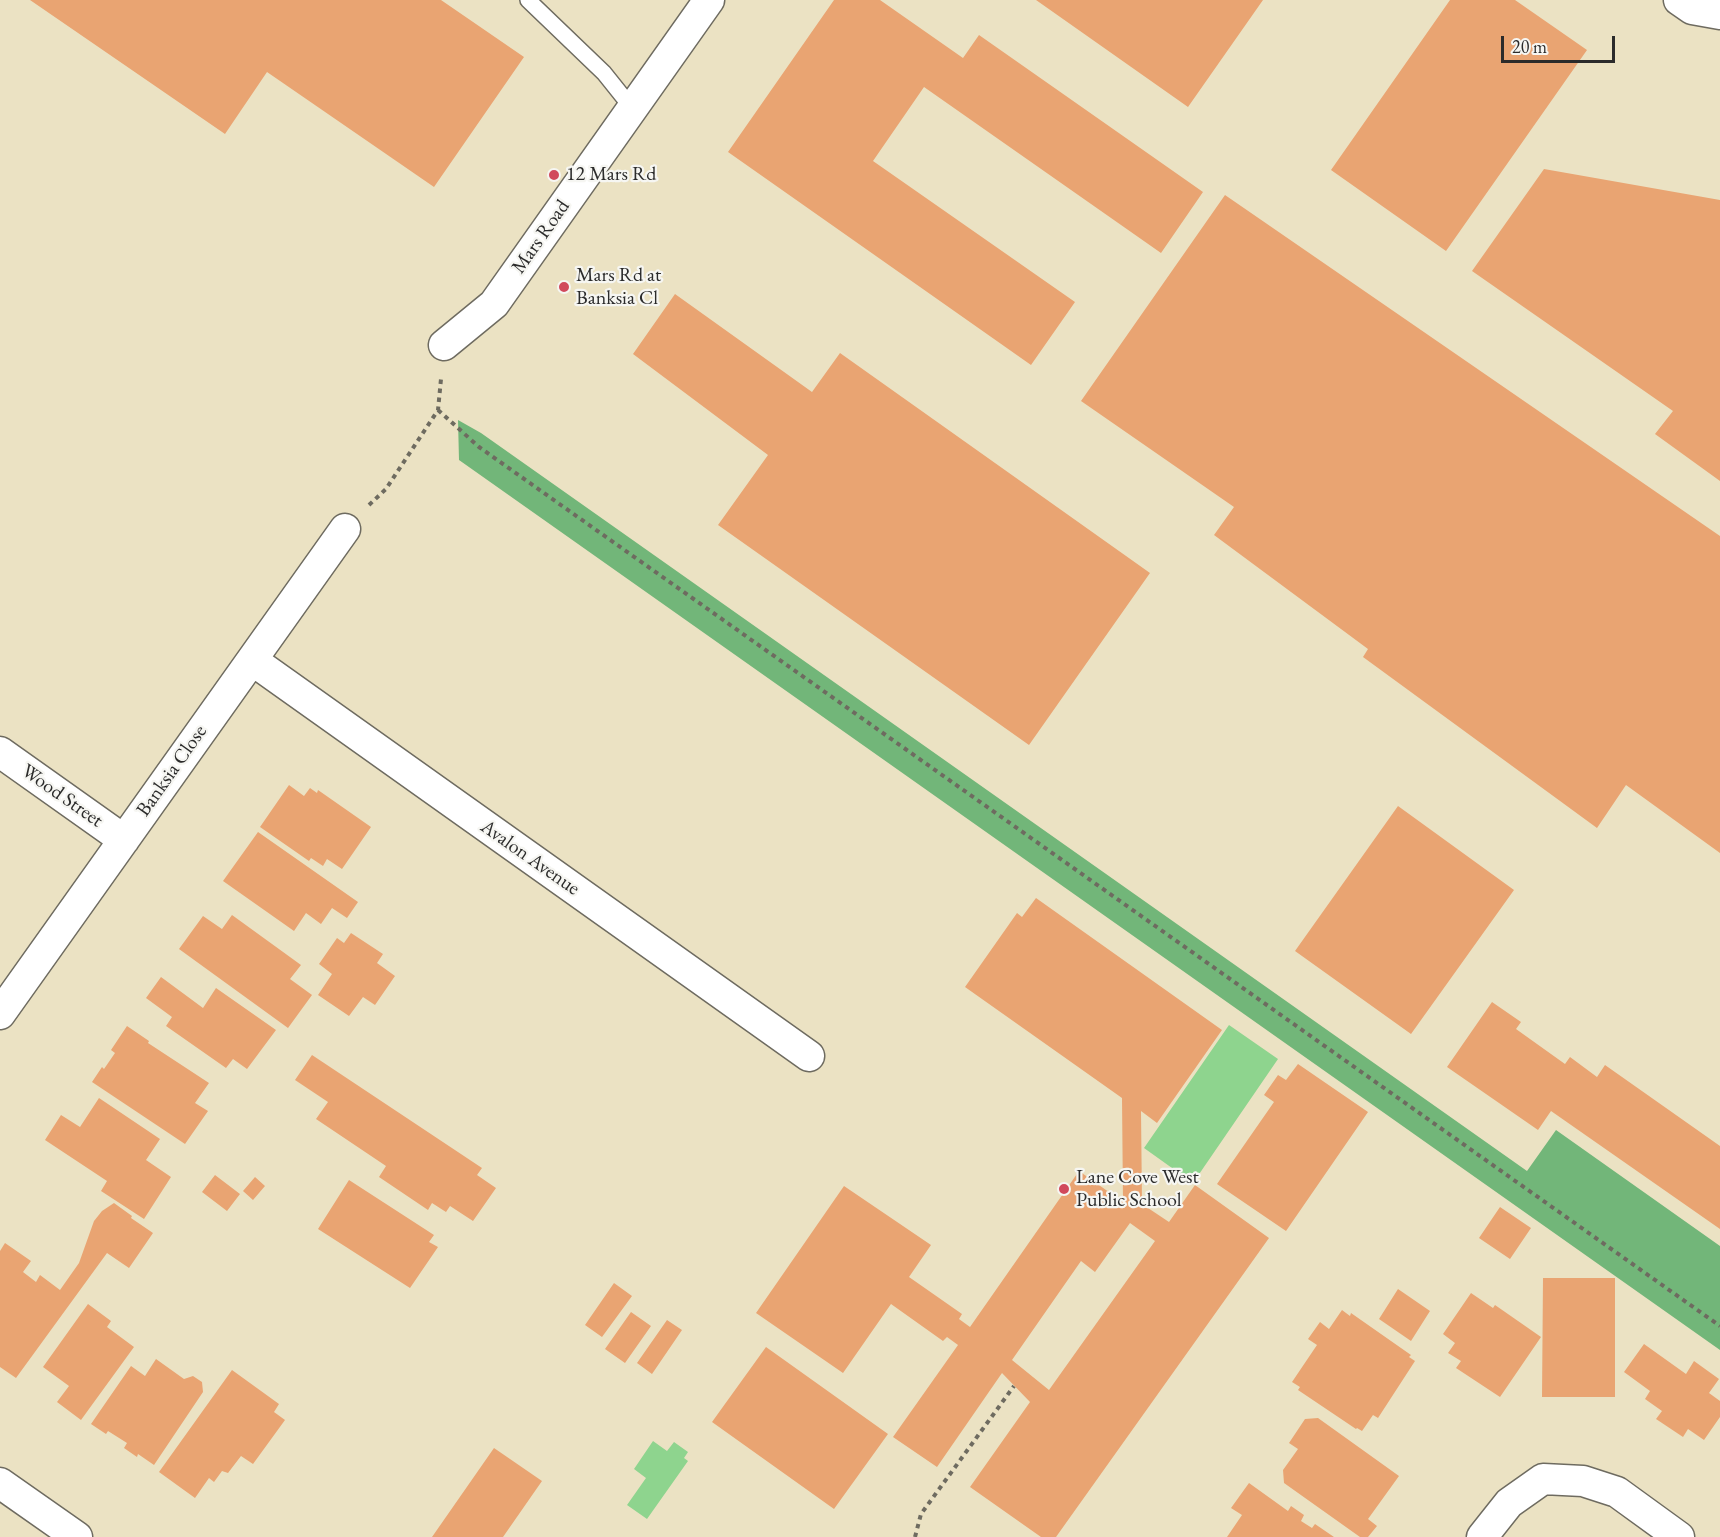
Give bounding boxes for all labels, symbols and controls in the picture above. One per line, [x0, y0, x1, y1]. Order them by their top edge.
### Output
scale bar [1504, 24, 1618, 62]
text: 20 m [1512, 35, 1547, 58]
place label: 12 Mars Rd [566, 163, 656, 187]
marker: 12 Mars Rd [547, 168, 561, 182]
street label: Mars Road [507, 195, 575, 279]
place label: Mars Rd at Banksia Cl [576, 264, 661, 311]
marker: Mars Rd at Banksia Cl [557, 280, 571, 294]
street label: Banksia Close [132, 721, 212, 821]
street label: Wood Street [17, 759, 107, 833]
street label: Avalon Avenue [476, 815, 584, 901]
place label: Lane Cove West Public School [1076, 1166, 1199, 1213]
marker: Lane Cove West Public School [1057, 1182, 1071, 1196]

